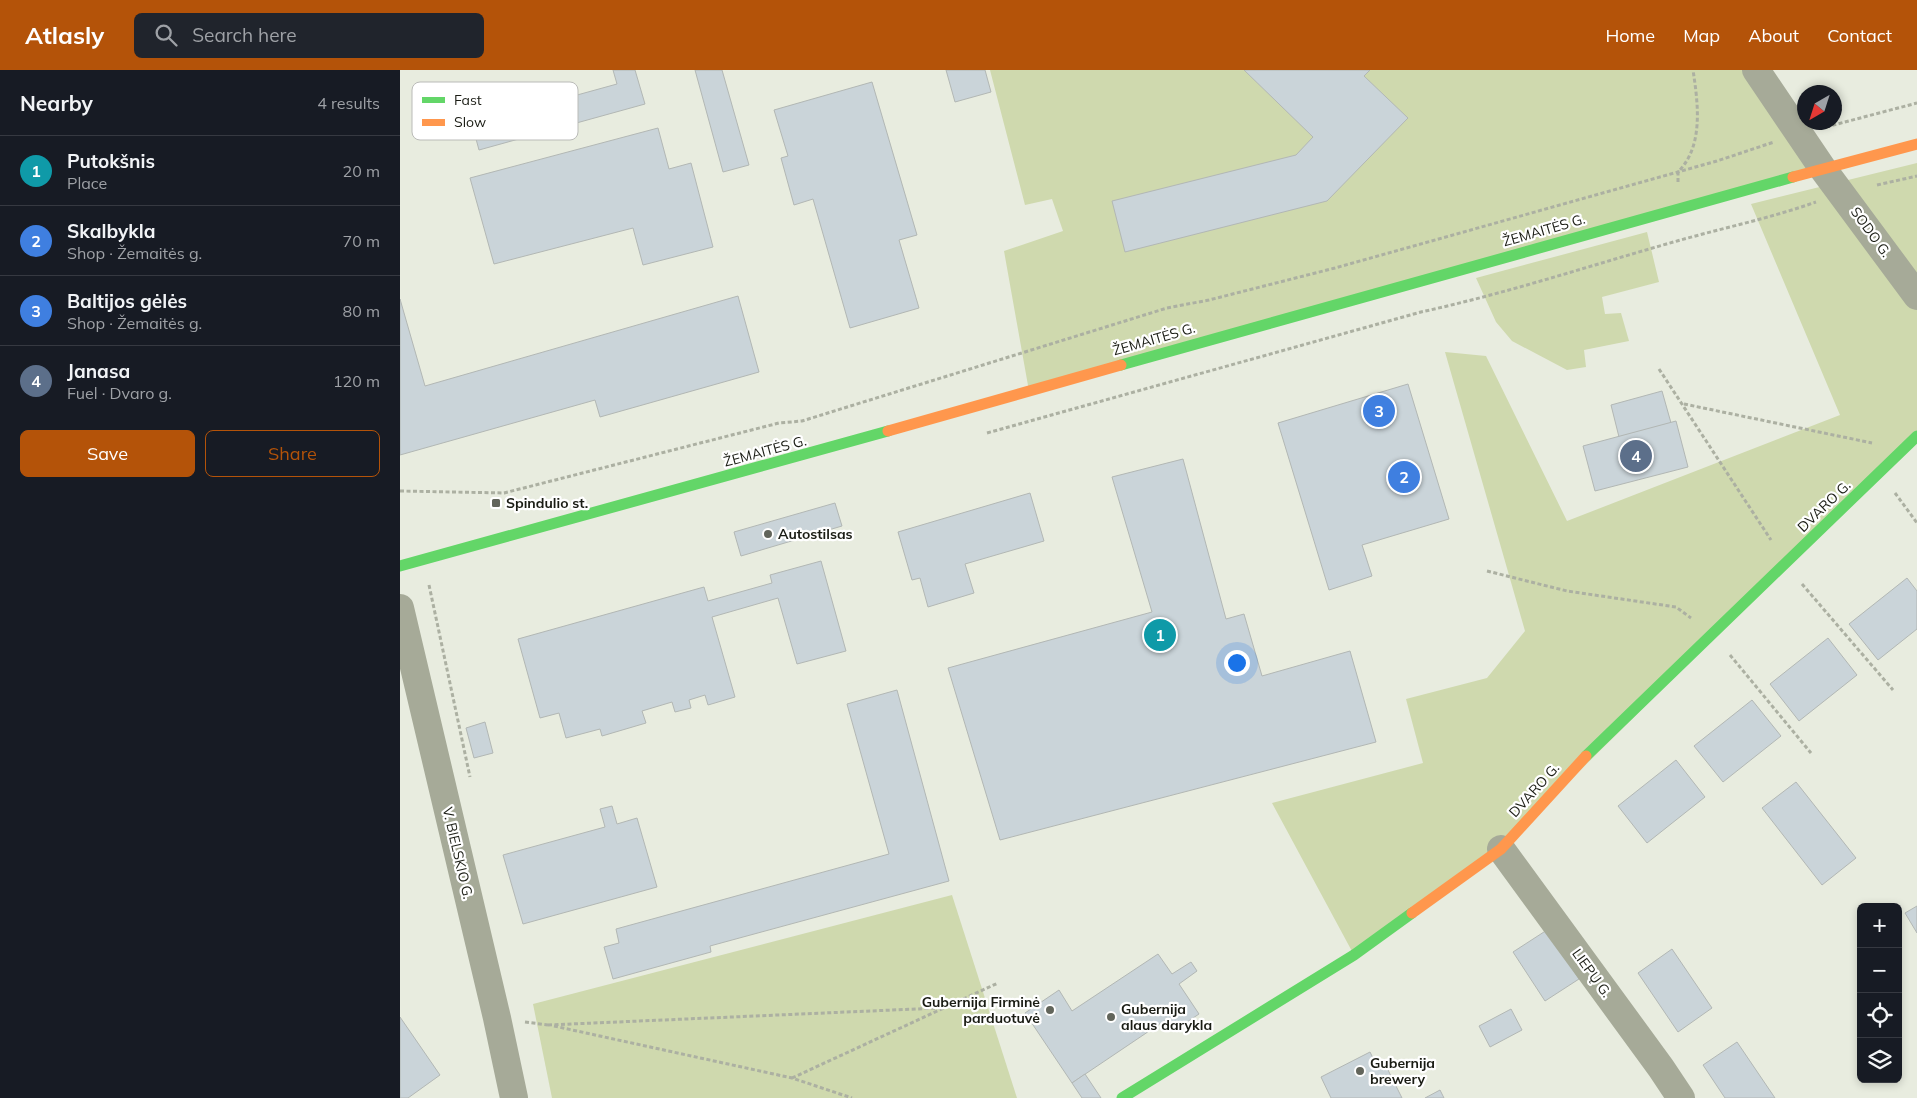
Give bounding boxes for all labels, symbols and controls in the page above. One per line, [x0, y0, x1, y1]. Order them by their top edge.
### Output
search box [134, 13, 484, 58]
text: Atlasly [25, 20, 104, 50]
icon: search [152, 21, 180, 49]
text: Search here [192, 23, 297, 47]
text: Home [1605, 24, 1655, 47]
text: Map [1683, 24, 1720, 47]
text: About [1748, 24, 1799, 47]
text: Contact [1827, 24, 1892, 47]
legend [412, 82, 578, 140]
north arrow [1797, 85, 1842, 130]
text: Nearby [20, 90, 93, 116]
text: Fast [454, 91, 482, 109]
text: 4 results [317, 93, 380, 113]
text: Slow [454, 113, 486, 131]
text: Putokšnis [67, 149, 155, 173]
text: 1 [31, 161, 41, 181]
text: 20 m [343, 161, 380, 181]
text: Place [67, 173, 107, 193]
street label: SODO G. [1847, 203, 1895, 261]
street label: ŽEMAITĖS G. [1501, 210, 1587, 250]
text: Skalbykla [67, 219, 156, 243]
text: 2 [31, 231, 41, 251]
text: 70 m [343, 231, 380, 251]
text: Shop · Žemaitės g. [67, 243, 202, 263]
text: Baltijos gėlės [67, 289, 187, 313]
text: 3 [31, 301, 41, 321]
text: 80 m [343, 301, 380, 321]
text: Shop · Žemaitės g. [67, 313, 202, 333]
street label: ŽEMAITĖS G. [1111, 319, 1197, 359]
text: Janasa [67, 359, 130, 383]
text: 4 [31, 371, 41, 391]
text: 120 m [333, 371, 380, 391]
text: Fuel · Dvaro g. [67, 383, 172, 403]
pin: 3 [1363, 392, 1395, 430]
button: Save [20, 430, 195, 477]
button: Share [205, 430, 380, 477]
street label: ŽEMAITĖS G. [722, 431, 808, 471]
pin: 4 [1620, 437, 1652, 475]
pin: 2 [1388, 458, 1420, 496]
street label: DVARO G. [1794, 476, 1854, 536]
place label: Spindulio st. [506, 494, 588, 512]
marker: Spindulio st. [490, 497, 502, 509]
place label: Autostilsas [778, 525, 853, 543]
marker: Autostilsas [762, 528, 774, 540]
pin: 1 [1144, 616, 1176, 654]
your location [1224, 650, 1250, 676]
street label: DVARO G. [1505, 759, 1563, 821]
street label: V. BIELSKIO G. [439, 805, 477, 901]
map controls [1857, 903, 1902, 1083]
button: + [1857, 903, 1902, 948]
street label: LIEPŲ G. [1568, 945, 1616, 1001]
button: − [1857, 948, 1902, 993]
place label: Gubernija Firminė parduotuvė [922, 993, 1040, 1027]
button: locate [1857, 993, 1902, 1038]
place label: Gubernija alaus darykla [1121, 1000, 1212, 1034]
marker: Gubernija Firminė parduotuvė [1044, 1004, 1056, 1016]
marker: Gubernija alaus darykla [1105, 1011, 1117, 1023]
button: layers [1857, 1038, 1902, 1083]
place label: Gubernija brewery [1370, 1054, 1435, 1088]
marker: Gubernija brewery [1354, 1065, 1366, 1077]

